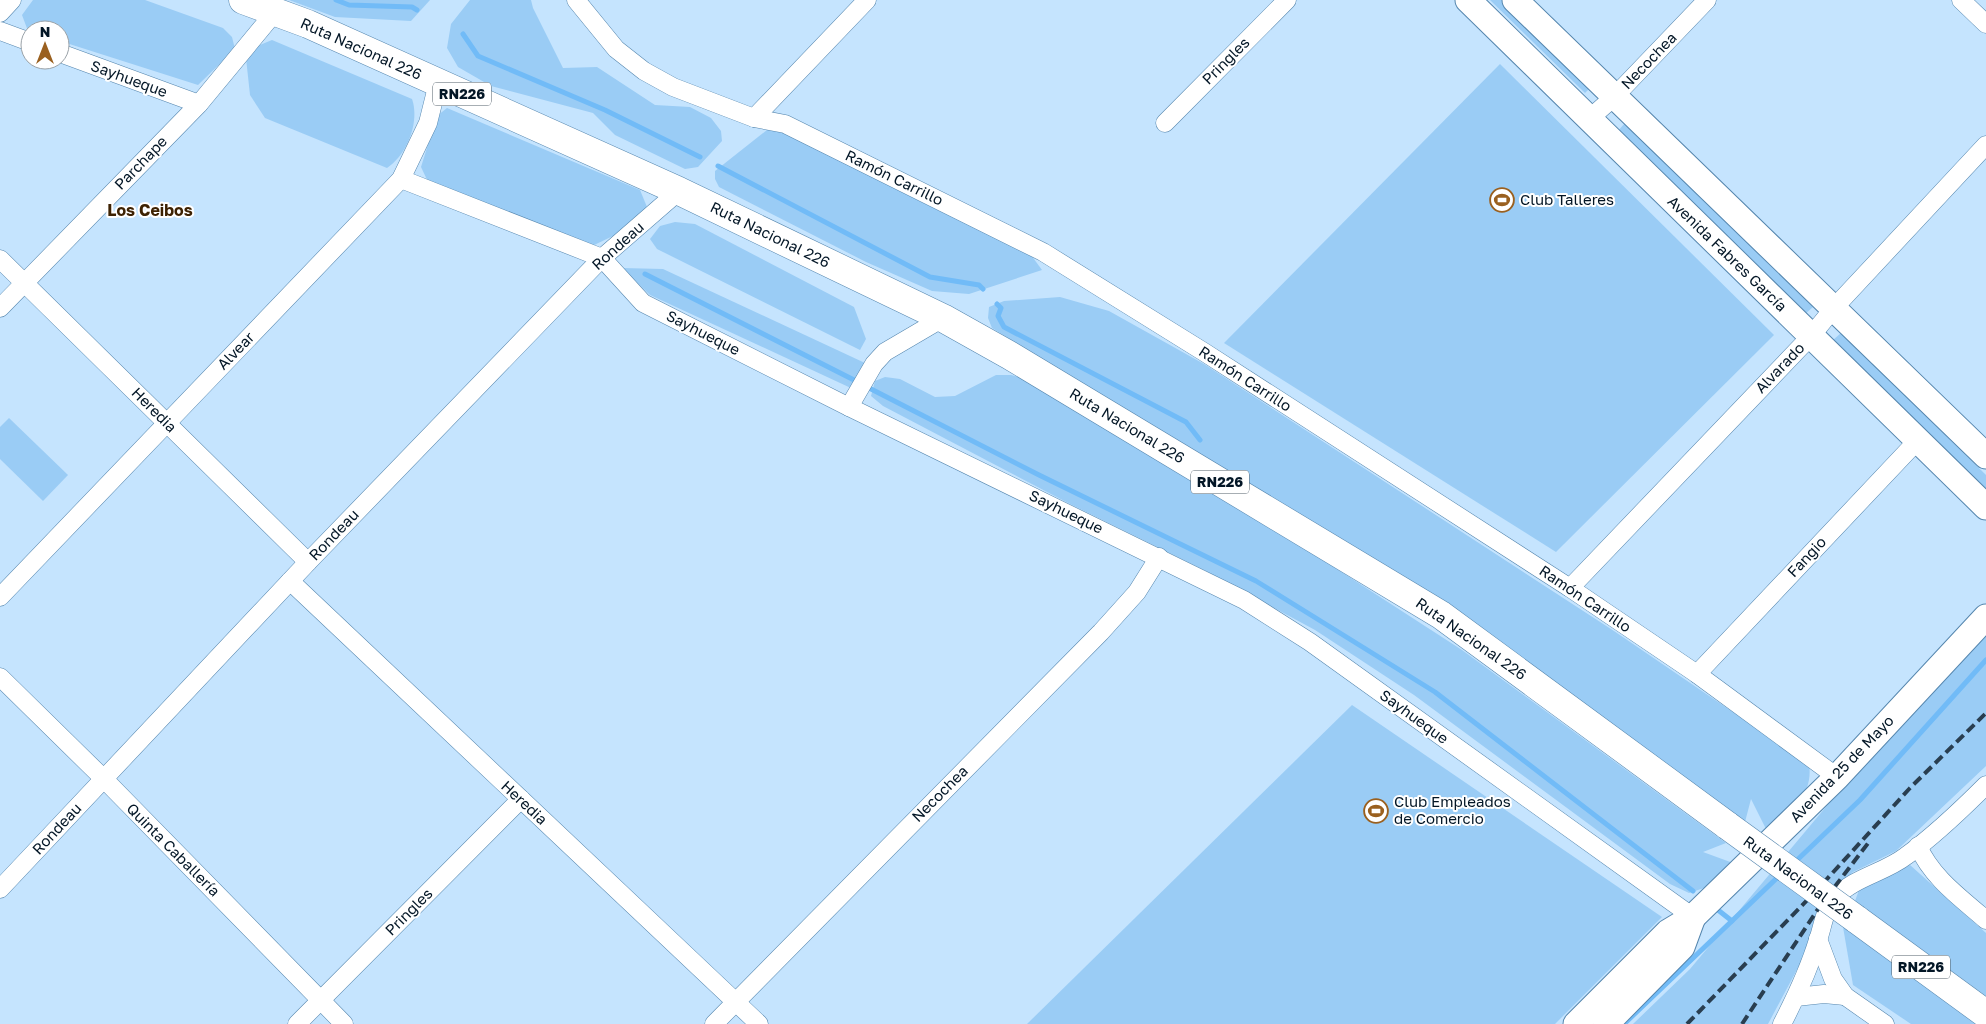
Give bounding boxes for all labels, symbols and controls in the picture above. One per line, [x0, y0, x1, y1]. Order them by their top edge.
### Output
street label: Ruta Nacional 226 [298, 13, 425, 83]
north arrow [20, 20, 70, 70]
text: N [40, 23, 50, 40]
street label: Necochea [1617, 28, 1680, 92]
street label: Pringles [1198, 33, 1253, 88]
street label: Sayhueque [89, 56, 170, 100]
road number: RN226 [433, 82, 491, 106]
street label: Parchape [110, 132, 170, 193]
street label: Ramón Carrillo [843, 146, 946, 209]
sports icon: Club Talleres [1489, 187, 1515, 213]
place label: Club Talleres [1520, 190, 1614, 208]
street label: Avenida Fabres García [1664, 192, 1791, 315]
street label: Ruta Nacional 226 [708, 197, 833, 271]
district label: Los Ceibos [107, 200, 193, 220]
street label: Rondeau [588, 217, 647, 273]
street label: Sayhueque [664, 306, 744, 358]
street label: Alvear [213, 328, 258, 373]
street label: Alvarado [1751, 338, 1808, 396]
street label: Ramón Carrillo [1196, 342, 1295, 415]
street label: Heredia [128, 383, 181, 436]
street label: Ruta Nacional 226 [1067, 384, 1188, 467]
road number: RN226 [1191, 471, 1249, 494]
street label: Sayhueque [1026, 485, 1107, 537]
street label: Rondeau [305, 505, 362, 563]
street label: Fangio [1783, 532, 1829, 580]
street label: Ramón Carrillo [1536, 561, 1635, 635]
street label: Ruta Nacional 226 [1413, 593, 1530, 683]
street label: Sayhueque [1377, 685, 1453, 747]
street label: Avenida 25 de Mayo [1786, 711, 1897, 826]
street label: Necochea [908, 762, 971, 825]
street label: Heredia [498, 777, 551, 828]
place label: Club Empleados de Comercio [1394, 792, 1511, 827]
sports icon: Club Empleados de Comercio [1363, 798, 1389, 824]
street label: Rondeau [28, 799, 85, 858]
street label: Quinta Caballería [123, 799, 224, 900]
street label: Ruta Nacional 226 [1740, 831, 1857, 923]
street label: Pringles [381, 884, 436, 939]
road number: RN226 [1892, 956, 1950, 979]

